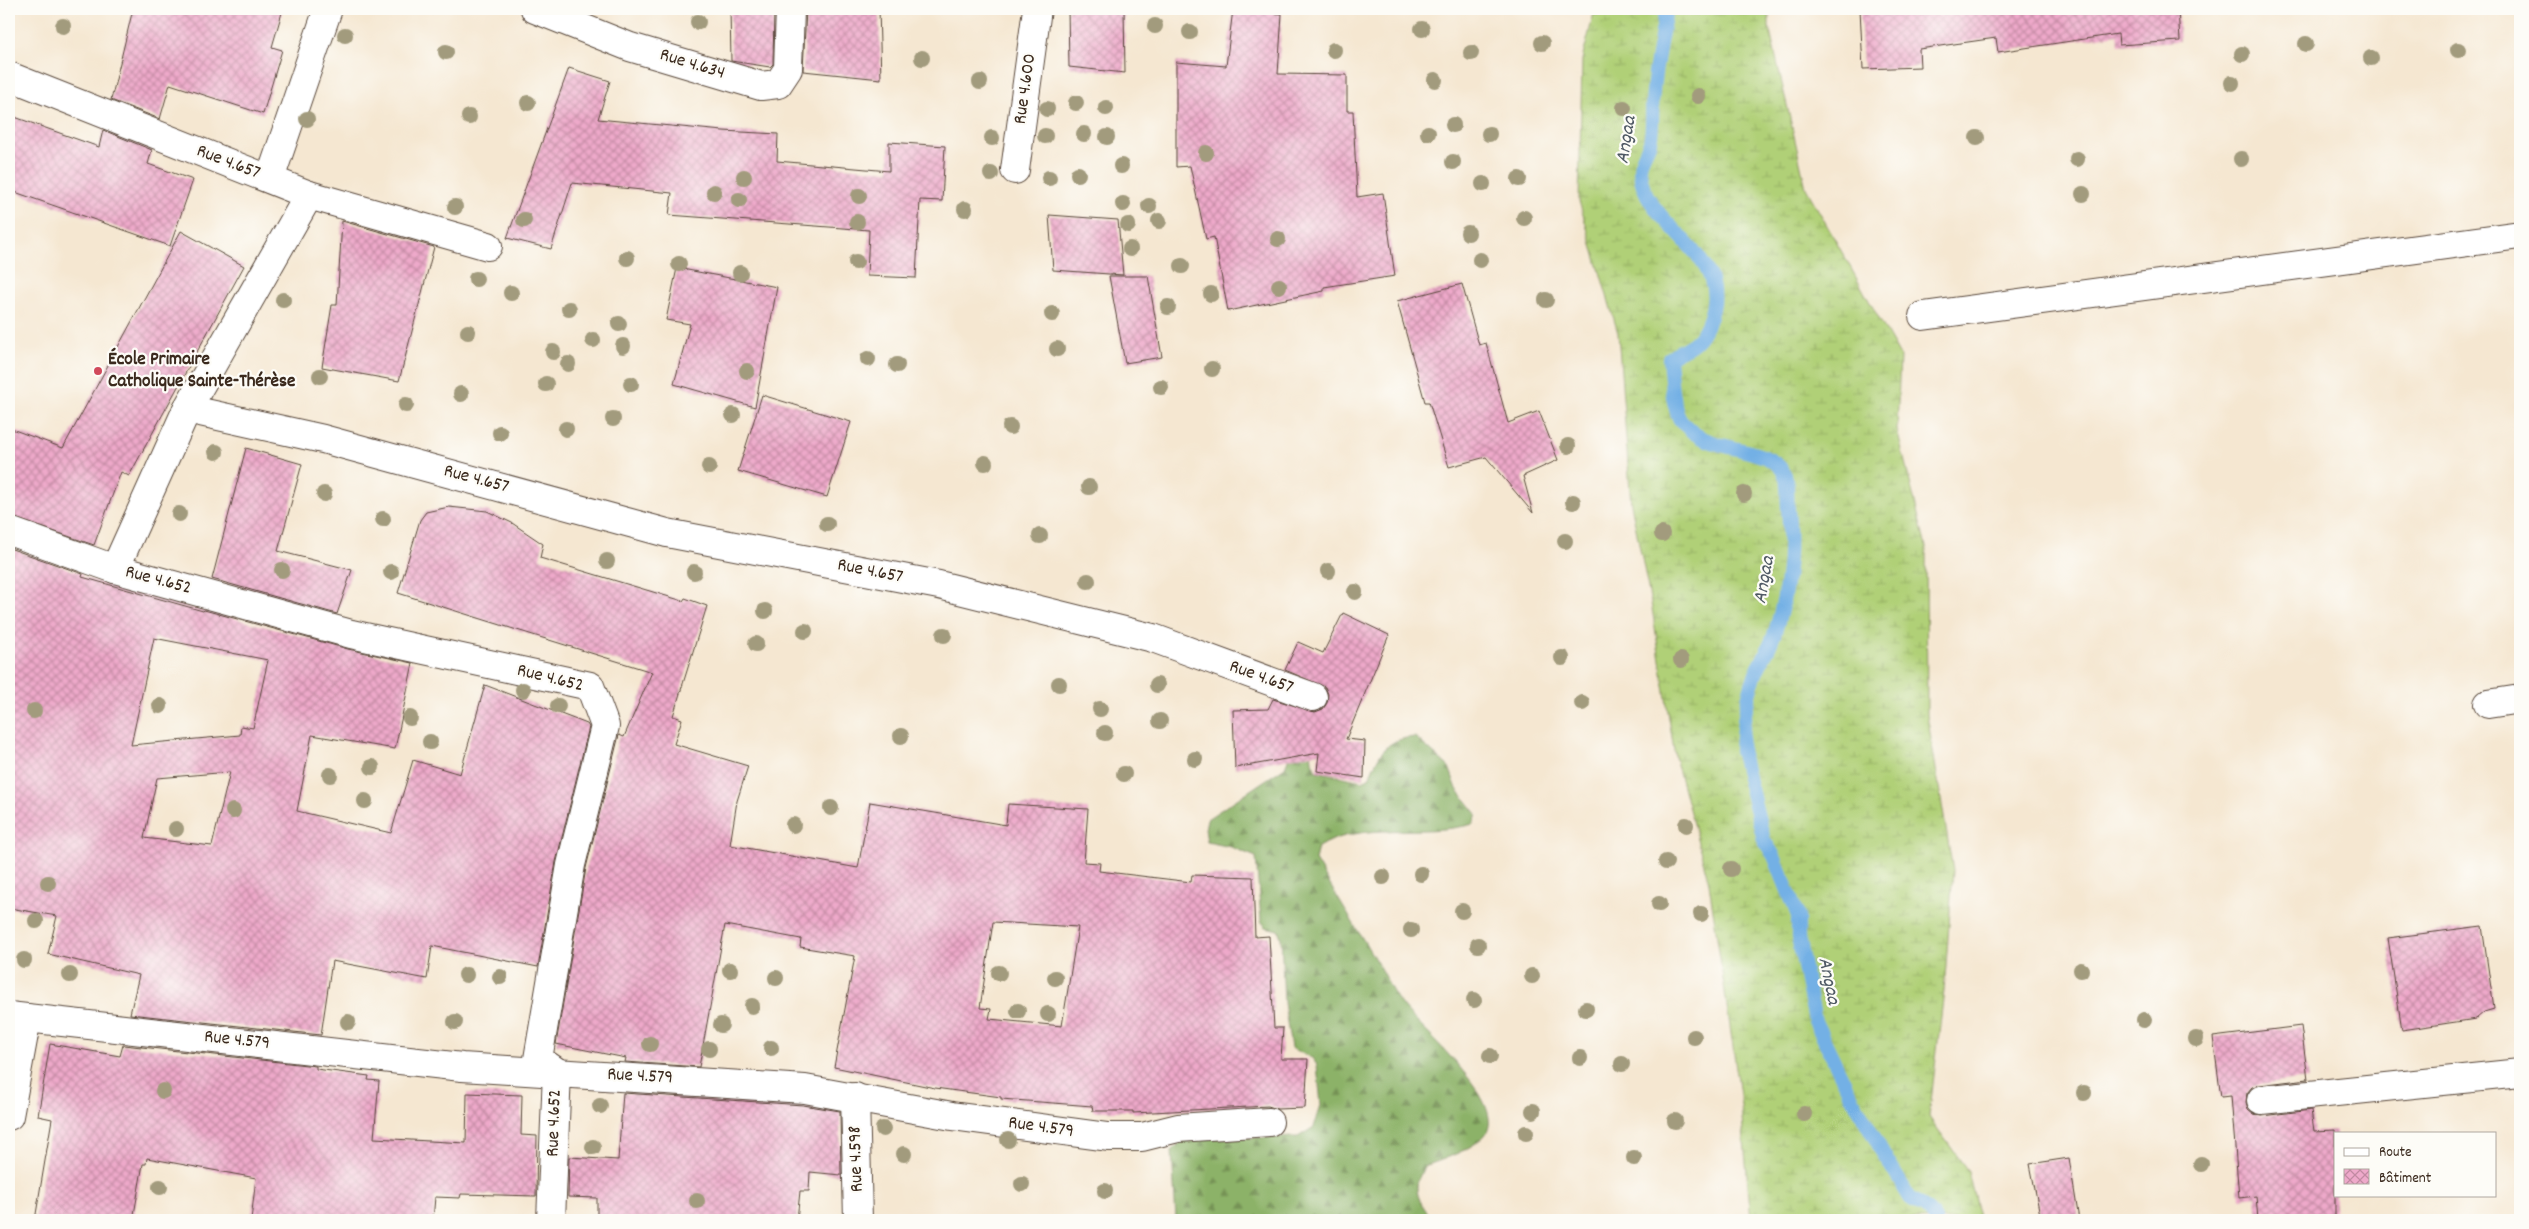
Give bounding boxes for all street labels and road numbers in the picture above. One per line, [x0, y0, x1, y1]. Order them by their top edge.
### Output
street label: Rue 4.634 [656, 42, 728, 88]
street label: Rue 4.600 [1008, 52, 1044, 126]
street label: Rue 4.657 [192, 138, 264, 188]
street label: Rue 4.657 [440, 458, 512, 502]
street label: Rue 4.657 [835, 552, 905, 592]
street label: Rue 4.652 [122, 559, 194, 603]
street label: Rue 4.657 [1225, 654, 1297, 702]
street label: Rue 4.652 [514, 658, 586, 700]
street label: Rue 4.579 [203, 1024, 271, 1058]
street label: Rue 4.579 [606, 1062, 674, 1092]
street label: Rue 4.652 [540, 1089, 570, 1157]
street label: Rue 4.579 [1006, 1110, 1076, 1146]
street label: Rue 4.598 [842, 1125, 872, 1193]

